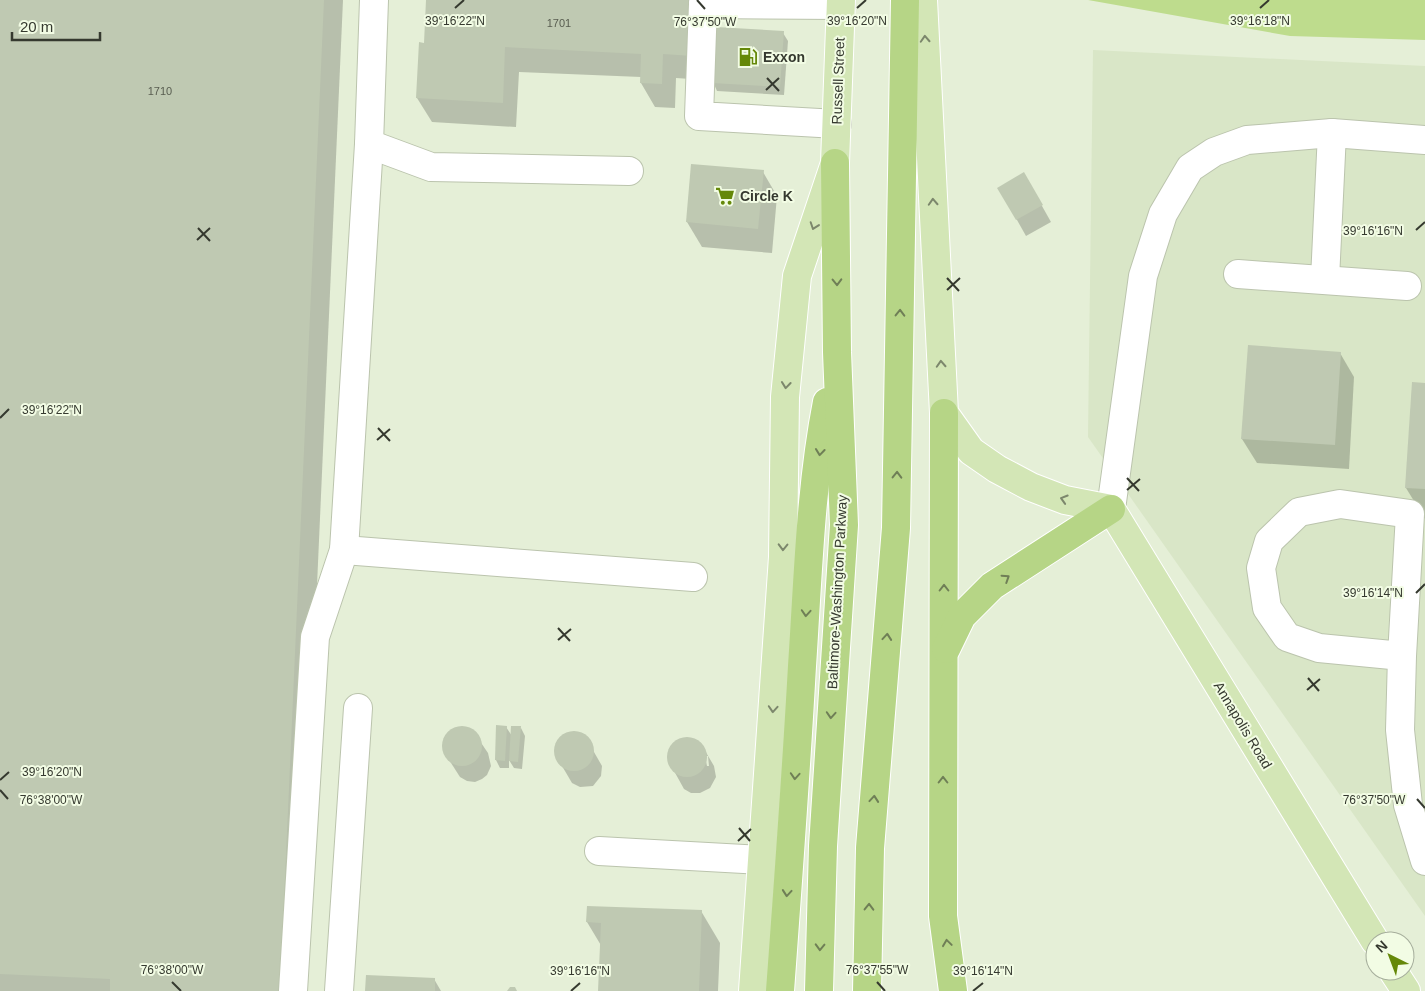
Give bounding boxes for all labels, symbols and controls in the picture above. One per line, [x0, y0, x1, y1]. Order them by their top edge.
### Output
scale bar [12, 10, 100, 42]
text: 39°16'22"N [425, 14, 485, 28]
text: 39°16'20"N [827, 14, 887, 28]
text: 39°16'18"N [1230, 14, 1290, 28]
text: 76°37'50"W [674, 15, 737, 29]
house number: 1701 [547, 17, 571, 29]
text: 20 m [20, 18, 53, 35]
one-way arrow [919, 35, 930, 43]
street label: Russell Street [828, 37, 848, 125]
fuel station icon: Exxon [737, 46, 759, 68]
place label: Exxon [763, 49, 805, 65]
house number: 1710 [148, 85, 172, 97]
supermarket icon: Circle K [714, 185, 736, 207]
place label: Circle K [740, 188, 793, 204]
one-way arrow [927, 197, 938, 205]
one-way arrow [810, 221, 820, 229]
text: 39°16'16"N [1343, 224, 1403, 238]
one-way arrow [832, 278, 842, 286]
one-way arrow [895, 309, 905, 316]
one-way arrow [936, 360, 947, 368]
one-way arrow [781, 381, 792, 389]
text: 39°16'22"N [22, 403, 82, 417]
one-way arrow [815, 448, 826, 456]
one-way arrow [892, 471, 902, 479]
street label: Baltimore-Washington Parkway [824, 494, 850, 690]
one-way arrow [1060, 495, 1068, 505]
one-way arrow [778, 544, 788, 552]
one-way arrow [1000, 574, 1009, 584]
one-way arrow [939, 584, 949, 592]
text: 39°16'14"N [1343, 586, 1403, 600]
one-way arrow [800, 610, 811, 618]
one-way arrow [882, 633, 893, 641]
street label: Annapolis Road [1211, 679, 1275, 771]
one-way arrow [767, 706, 778, 714]
one-way arrow [826, 711, 837, 719]
text: 39°16'20"N [22, 765, 82, 779]
one-way arrow [790, 772, 801, 780]
one-way arrow [938, 776, 948, 784]
text: 76°38'00"W [20, 793, 83, 807]
text: 76°37'50"W [1343, 793, 1406, 807]
one-way arrow [868, 795, 879, 803]
one-way arrow [782, 890, 793, 898]
one-way arrow [863, 903, 874, 911]
north arrow [1365, 931, 1415, 981]
text: N [1372, 937, 1390, 956]
one-way arrow [942, 938, 952, 947]
one-way arrow [815, 944, 825, 951]
text: 76°38'00"W [141, 963, 204, 977]
text: 76°37'55"W [846, 963, 909, 977]
text: 39°16'16"N [550, 964, 610, 978]
text: 39°16'14"N [953, 964, 1013, 978]

